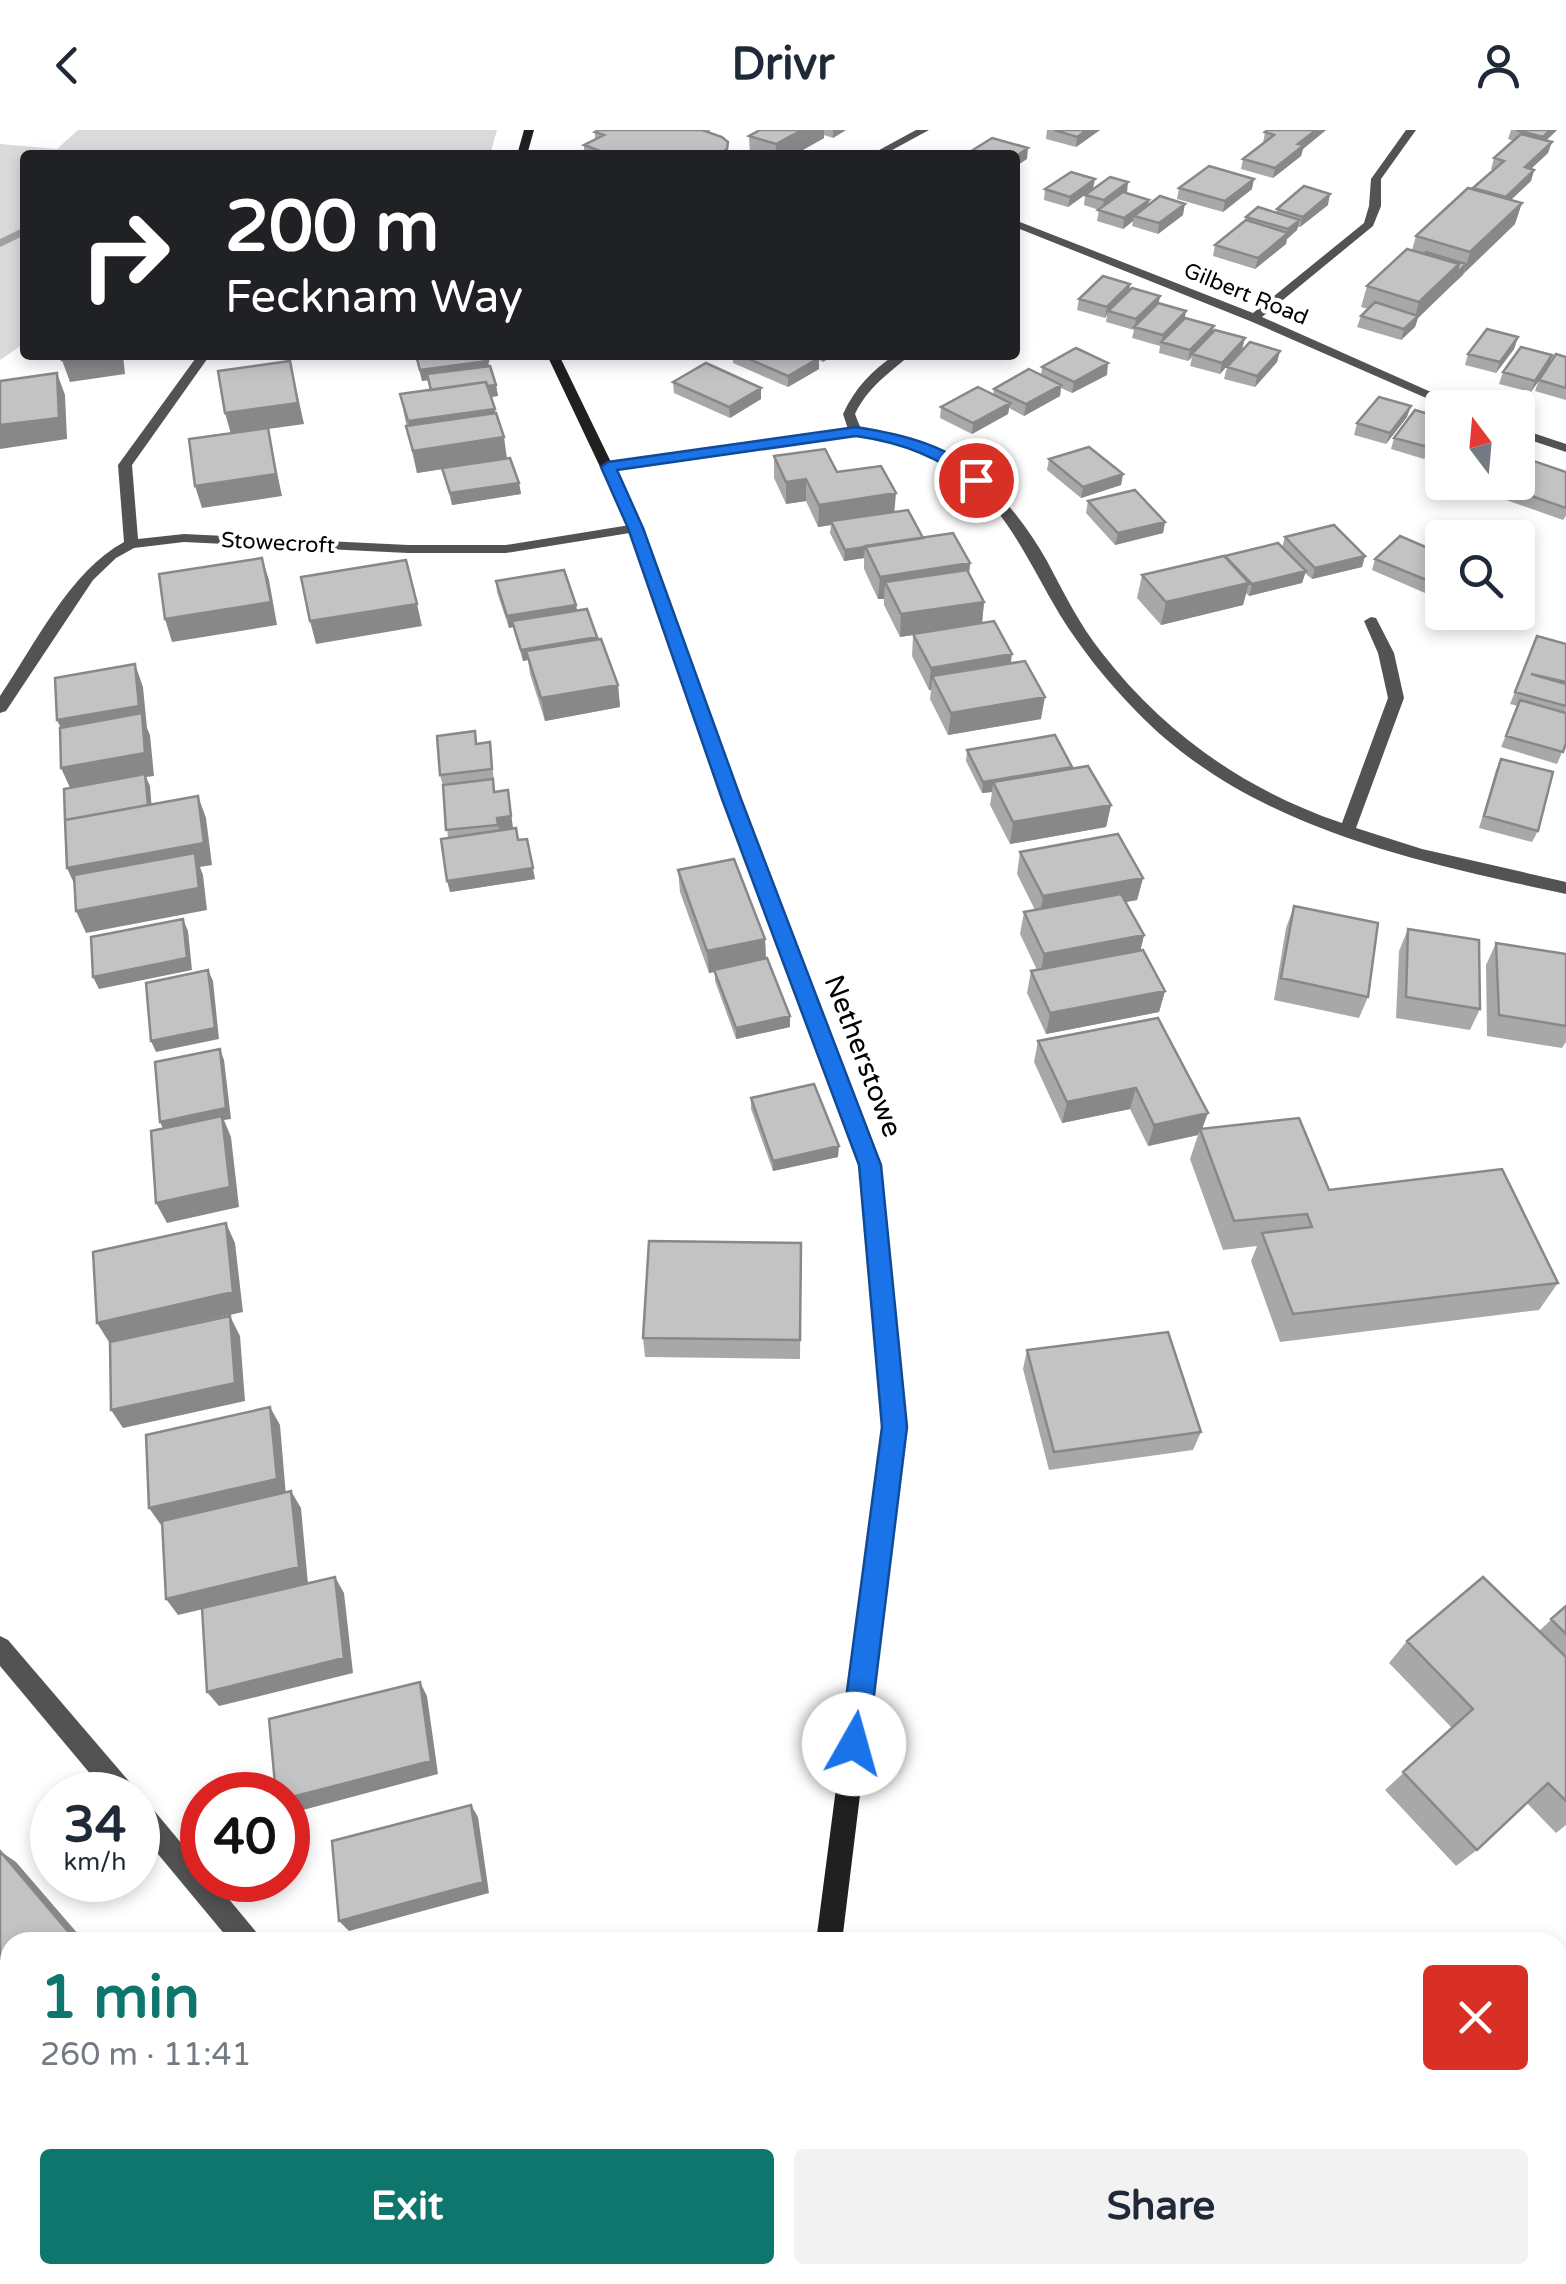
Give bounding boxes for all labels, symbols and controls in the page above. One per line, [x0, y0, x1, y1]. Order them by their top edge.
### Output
icon: back [40, 38, 95, 93]
text: Drivr [732, 38, 834, 92]
icon: person [1471, 38, 1526, 93]
text: 200 m [225, 186, 439, 270]
icon: right [60, 190, 190, 320]
street label: Gilbert Road [1180, 257, 1312, 331]
text: Fecknam Way [225, 271, 523, 325]
north arrow [1425, 390, 1535, 500]
map controls [1425, 390, 1535, 630]
pin [934, 438, 1019, 523]
icon: arrive [949, 453, 1004, 508]
button: search [1425, 520, 1535, 630]
street label: Stowecroft [220, 527, 336, 559]
street label: Netherstowe [817, 970, 909, 1142]
position arrow [802, 1692, 906, 1796]
speed limit sign: 40 [180, 1772, 310, 1902]
text: 34 [64, 1795, 126, 1855]
text: km/h [64, 1847, 126, 1877]
text: 1 min [40, 1962, 200, 2034]
button: close [1423, 1965, 1528, 2070]
text: 260 m · 11:41 [40, 2036, 252, 2074]
button: Exit [40, 2149, 774, 2264]
button: Share [794, 2149, 1528, 2264]

